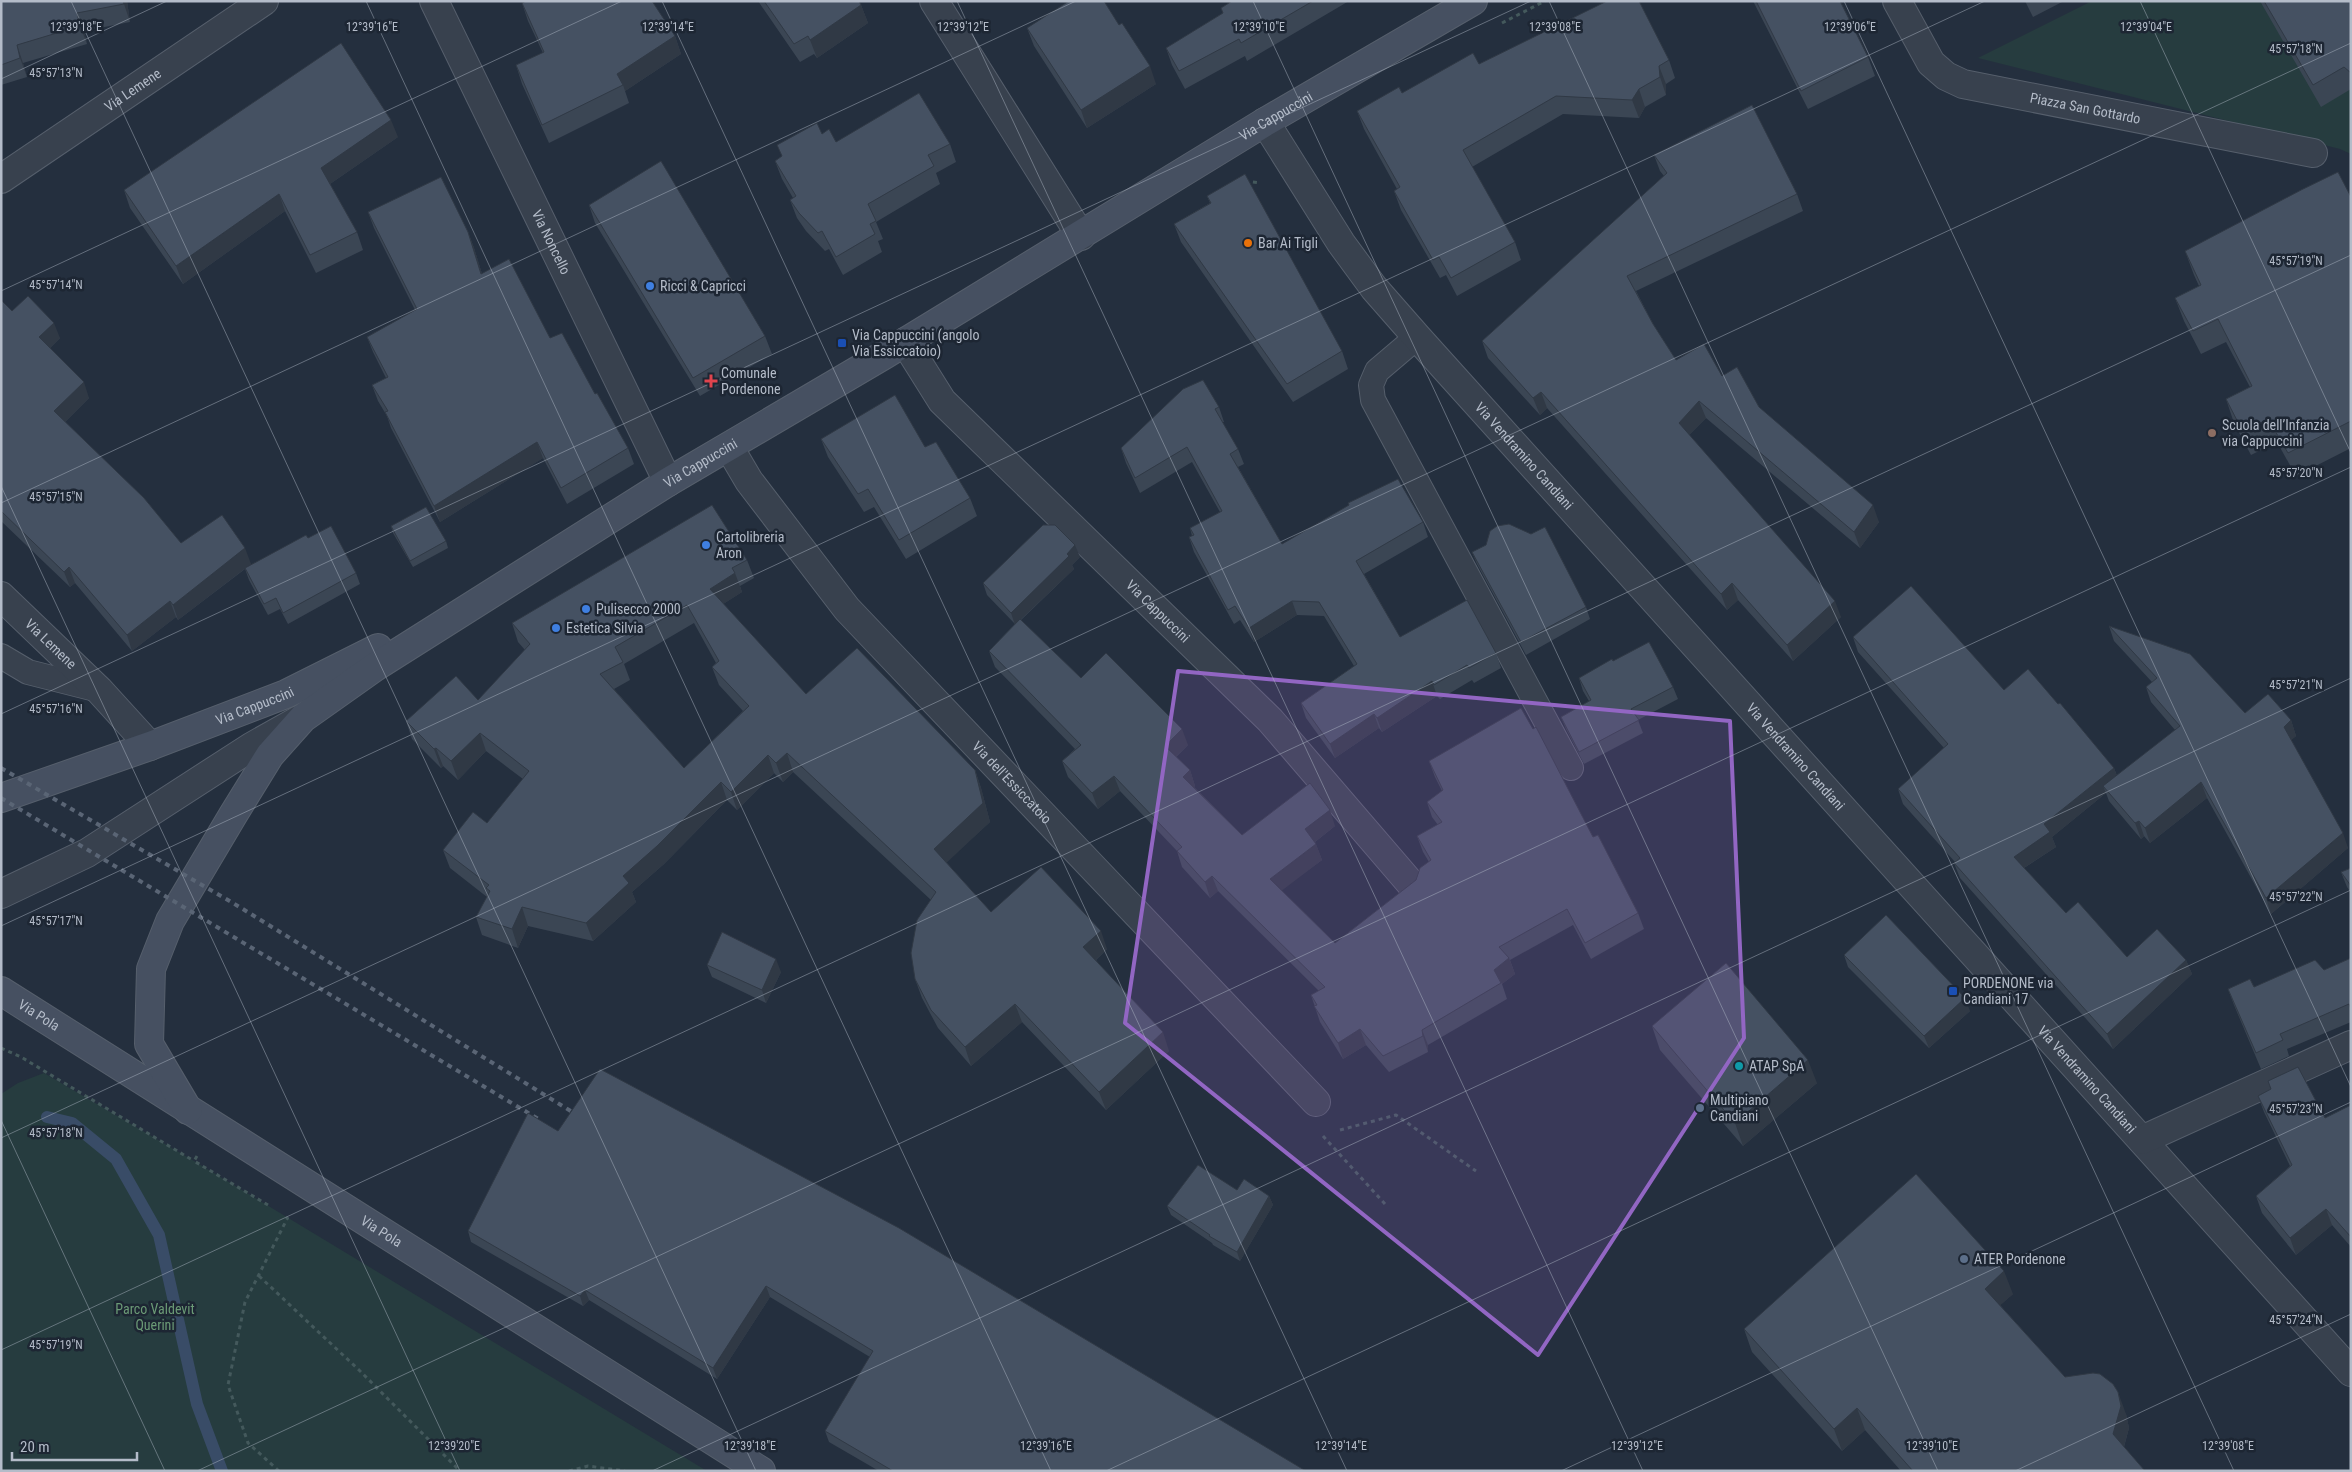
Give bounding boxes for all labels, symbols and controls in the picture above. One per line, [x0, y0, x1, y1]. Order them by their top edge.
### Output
text: 12°39'18"E [50, 20, 102, 34]
text: 12°39'16"E [346, 20, 398, 34]
text: 12°39'14"E [642, 20, 694, 34]
text: 12°39'12"E [937, 20, 989, 34]
text: 12°39'10"E [1233, 20, 1285, 34]
text: 12°39'08"E [1529, 20, 1581, 34]
text: 12°39'06"E [1824, 20, 1876, 34]
text: 12°39'04"E [2120, 20, 2172, 34]
text: 45°57'18"N [2269, 42, 2323, 56]
street label: Via Lemene [101, 65, 164, 115]
text: 45°57'13"N [29, 66, 83, 80]
street label: Via Cappuccini [1236, 88, 1315, 144]
street label: Piazza San Gottardo [2029, 89, 2142, 127]
street label: Via Noncello [529, 207, 574, 277]
place label: Bar Ai Tigli [1258, 235, 1318, 251]
marker: Bar Ai Tigli [1242, 237, 1254, 249]
text: 45°57'19"N [2269, 254, 2323, 268]
text: 45°57'14"N [29, 278, 83, 292]
place label: Ricci & Capricci [660, 278, 746, 294]
marker: Ricci & Capricci [644, 280, 656, 292]
place label: Via Cappuccini (angolo Via Essiccatoio) [852, 327, 980, 360]
marker: Via Cappuccini (angolo Via Essiccatoio) [836, 337, 848, 349]
place label: Comunale Pordenone [721, 365, 781, 397]
marker: Comunale Pordenone [705, 375, 717, 387]
street label: Via Vendramino Candiani [1472, 399, 1577, 513]
place label: Scuola dell’Infanzia via Cappuccini [2222, 417, 2330, 449]
marker: Scuola dell’Infanzia via Cappuccini [2206, 427, 2218, 439]
street label: Via Cappuccini [661, 435, 740, 491]
text: 45°57'20"N [2269, 466, 2323, 480]
text: 45°57'15"N [29, 490, 83, 504]
place label: Cartolibreria Aron [716, 529, 785, 561]
marker: Cartolibreria Aron [700, 539, 712, 551]
street label: Via Cappuccini [1123, 577, 1193, 646]
place label: Pulisecco 2000 [596, 601, 681, 617]
marker: Pulisecco 2000 [580, 603, 592, 615]
street label: Via Lemene [22, 616, 80, 672]
place label: Estetica Silvia [566, 620, 643, 636]
marker: Estetica Silvia [550, 622, 562, 634]
text: 45°57'21"N [2269, 678, 2323, 692]
street label: Via Cappuccini [213, 683, 297, 728]
street label: Via Vendramino Candiani [1743, 700, 1848, 813]
text: 45°57'16"N [29, 702, 83, 716]
street label: Via dell'Essiccatoio [969, 738, 1055, 827]
text: 45°57'22"N [2269, 890, 2323, 904]
text: 45°57'17"N [29, 914, 83, 928]
place label: PORDENONE via Candiani 17 [1963, 975, 2053, 1007]
marker: PORDENONE via Candiani 17 [1947, 985, 1959, 997]
street label: Via Pola [15, 996, 63, 1034]
street label: Via Vendramino Candiani [2035, 1023, 2139, 1136]
place label: ATAP SpA [1749, 1058, 1804, 1074]
marker: ATAP SpA [1733, 1060, 1745, 1072]
place label: Multipiano Candiani [1710, 1092, 1769, 1124]
marker: Multipiano Candiani [1694, 1102, 1706, 1114]
text: 45°57'23"N [2269, 1102, 2323, 1116]
text: 45°57'18"N [29, 1126, 83, 1140]
street label: Via Pola [358, 1212, 405, 1250]
place label: ATER Pordenone [1974, 1251, 2066, 1267]
marker: ATER Pordenone [1958, 1253, 1970, 1265]
park label: Parco Valdevit Querini [115, 1301, 195, 1333]
text: 45°57'24"N [2269, 1313, 2323, 1327]
text: 45°57'19"N [29, 1338, 83, 1352]
scale bar [12, 1430, 138, 1462]
text: 20 m [20, 1438, 50, 1456]
text: 12°39'20"E [428, 1439, 480, 1453]
text: 12°39'18"E [724, 1439, 776, 1453]
text: 12°39'16"E [1020, 1439, 1072, 1453]
text: 12°39'14"E [1315, 1439, 1367, 1453]
text: 12°39'12"E [1611, 1439, 1663, 1453]
text: 12°39'10"E [1906, 1439, 1958, 1453]
text: 12°39'08"E [2202, 1439, 2254, 1453]

